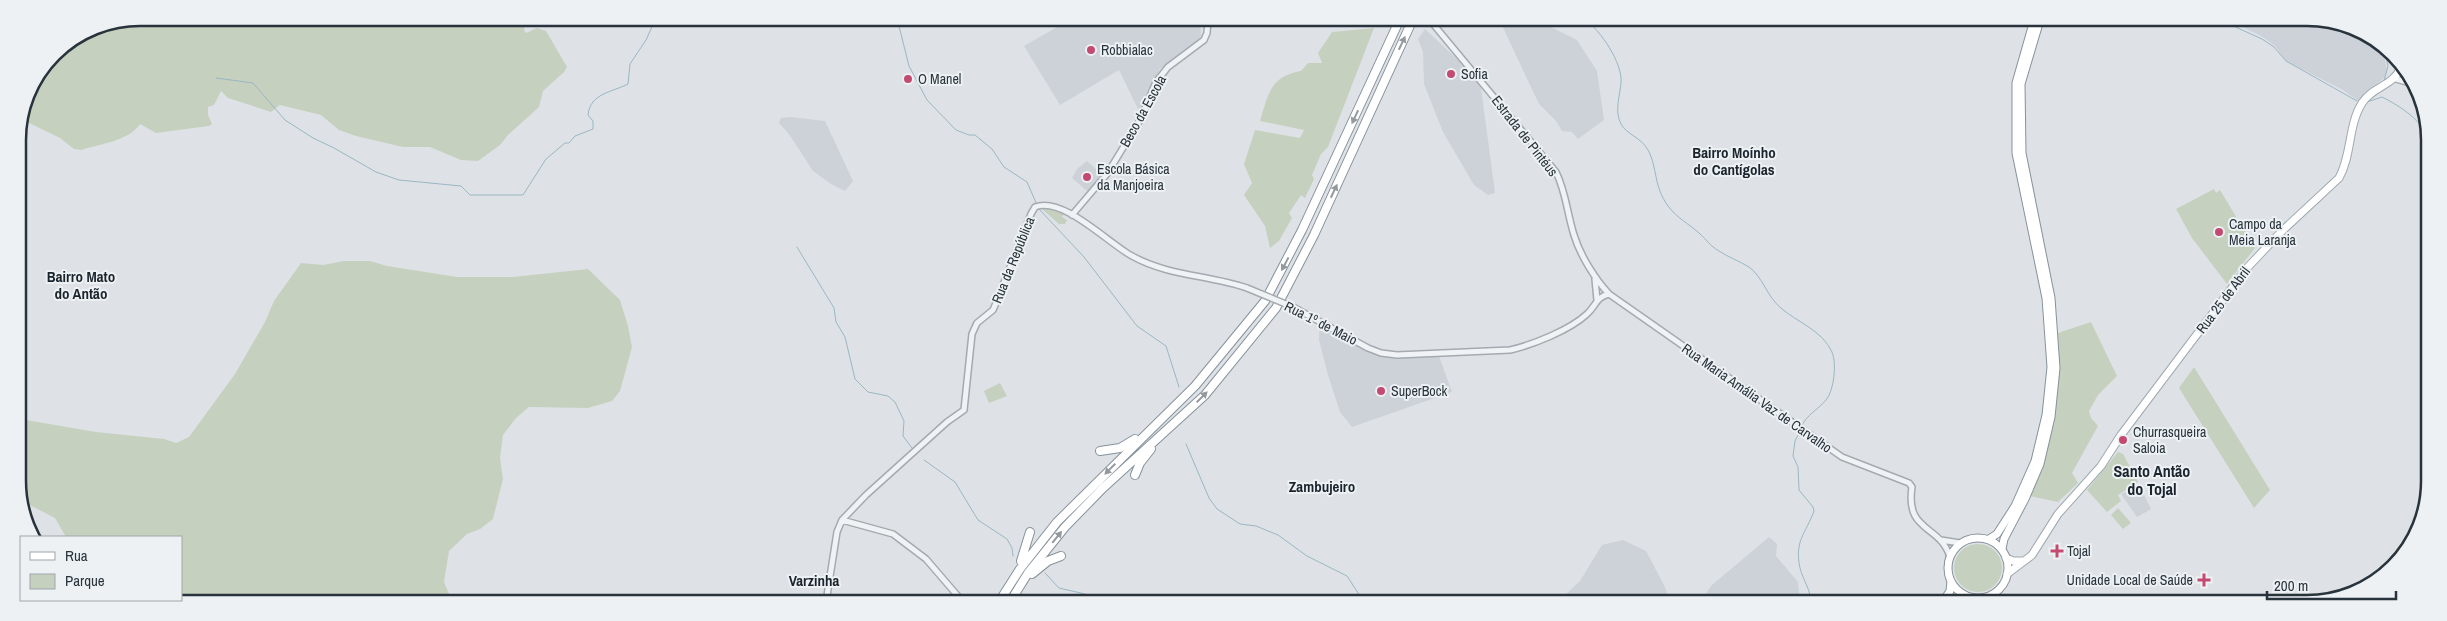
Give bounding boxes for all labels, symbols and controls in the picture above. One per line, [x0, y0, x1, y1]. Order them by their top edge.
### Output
one-way arrow [1398, 36, 1406, 50]
place label: Robbialac [1101, 41, 1153, 59]
marker: Robbialac [1085, 44, 1097, 56]
place label: Sofia [1461, 65, 1488, 83]
marker: Sofia [1445, 68, 1457, 80]
place label: O Manel [918, 70, 961, 88]
street label: Beco da Escola [1116, 71, 1171, 150]
marker: O Manel [902, 73, 914, 85]
street label: Estrada de Pintéus [1488, 92, 1562, 180]
one-way arrow [1350, 110, 1358, 124]
district label: Bairro Moínho do Cantígolas [1692, 142, 1776, 180]
place label: Escola Básica da Manjoeira [1097, 160, 1170, 194]
marker: Escola Básica da Manjoeira [1081, 171, 1093, 183]
one-way arrow [1330, 184, 1338, 198]
street label: Rua da República [987, 213, 1039, 306]
place label: Campo da Meia Laranja [2229, 215, 2297, 249]
marker: Campo da Meia Laranja [2213, 226, 2225, 238]
one-way arrow [1280, 257, 1289, 270]
street label: Rua 25 de Abril [2192, 263, 2254, 337]
district label: Bairro Mato do Antão [47, 266, 115, 304]
street label: Rua 1º de Maio [1281, 297, 1361, 349]
street label: Rua Maria Amália Vaz de Carvalho [1678, 339, 1836, 457]
place label: SuperBock [1391, 382, 1447, 400]
marker: SuperBock [1375, 385, 1387, 397]
one-way arrow [1196, 391, 1208, 403]
place label: Churrasqueira Saloia [2133, 423, 2207, 457]
marker: Churrasqueira Saloia [2117, 434, 2129, 446]
district label: Santo Antão do Tojal [2114, 460, 2190, 500]
one-way arrow [1104, 463, 1116, 475]
district label: Zambujeiro [1289, 476, 1355, 497]
one-way arrow [1052, 531, 1063, 544]
legend [20, 536, 182, 601]
place label: Tojal [2067, 542, 2091, 560]
text: Rua [65, 545, 88, 566]
marker: Tojal [2051, 545, 2063, 557]
scale bar [2267, 568, 2396, 600]
text: Parque [65, 570, 105, 591]
district label: Varzinha [789, 570, 839, 591]
place label: Unidade Local de Saúde [2067, 571, 2193, 589]
marker: Unidade Local de Saúde [2197, 573, 2211, 587]
text: 200 m [2274, 575, 2308, 596]

